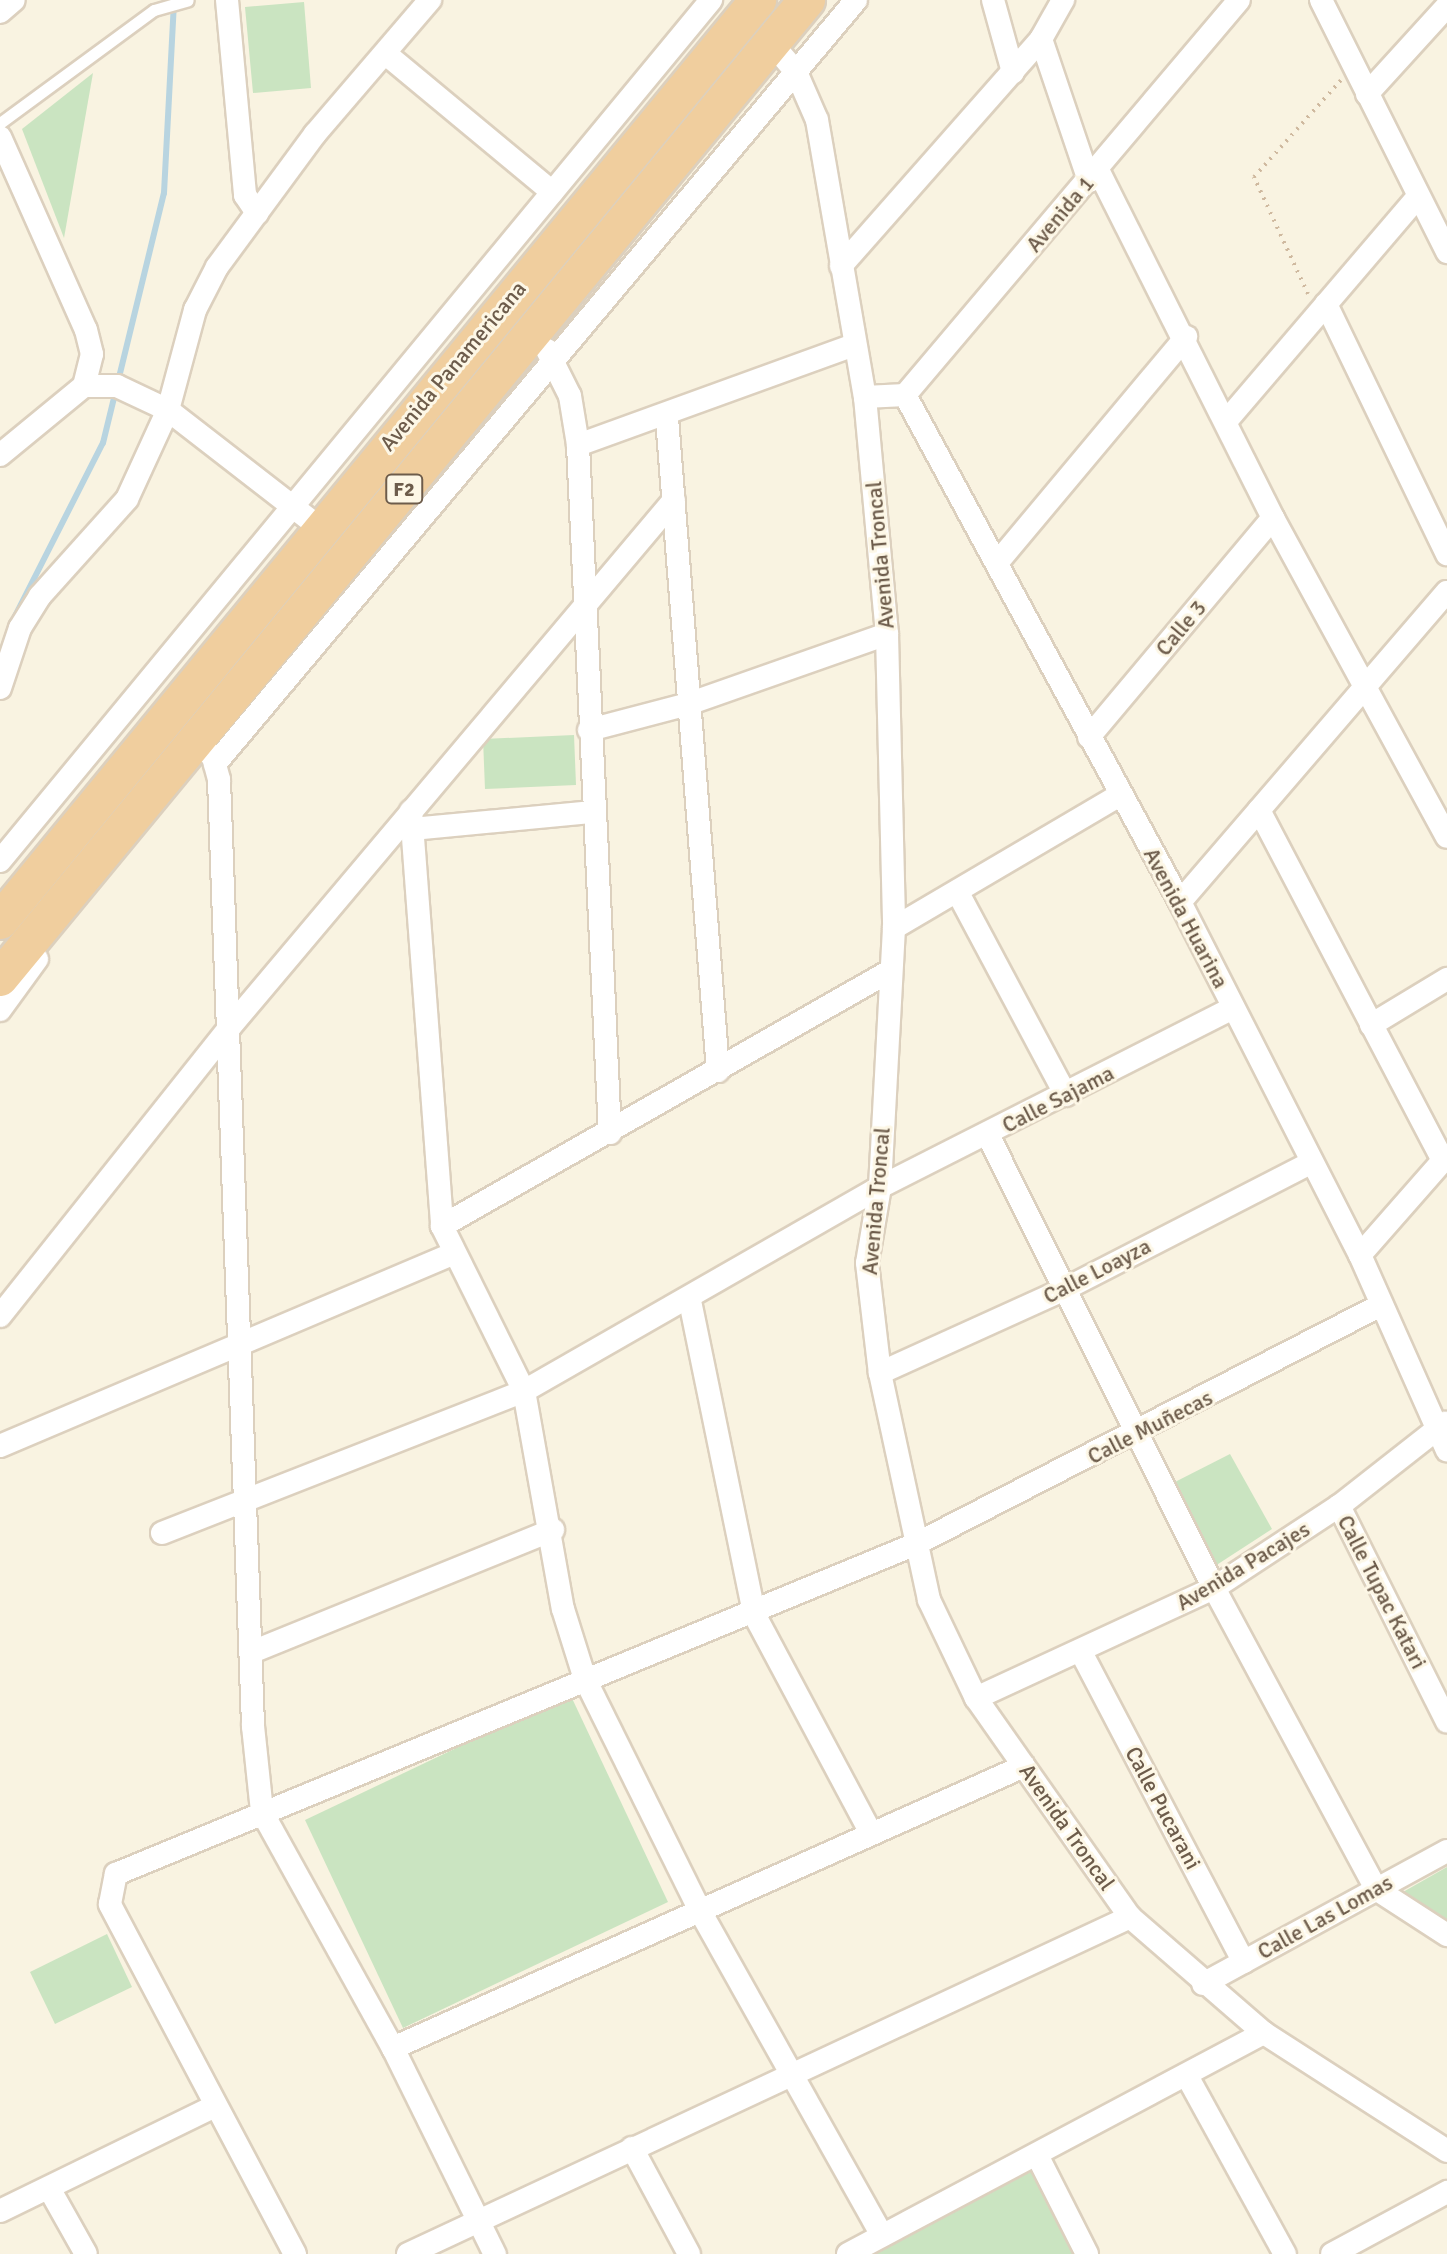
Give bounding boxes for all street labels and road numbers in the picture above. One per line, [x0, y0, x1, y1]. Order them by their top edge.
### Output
street label: Avenida 1 [1021, 171, 1099, 257]
street label: Avenida Panamericana [374, 276, 532, 456]
road number: F2 [384, 473, 424, 505]
street label: Avenida Troncal [860, 480, 900, 630]
street label: Calle 3 [1150, 595, 1212, 661]
street label: Avenida Huarina [1138, 843, 1234, 993]
street label: Calle Sajama [998, 1060, 1118, 1138]
street label: Avenida Troncal [856, 1126, 896, 1276]
street label: Calle Loayza [1039, 1233, 1155, 1309]
street label: Calle Muñecas [1083, 1384, 1217, 1470]
street label: Calle Tupac Katari [1332, 1511, 1432, 1673]
street label: Avenida Pacajes [1172, 1516, 1314, 1616]
street label: Calle Pucarani [1120, 1742, 1206, 1874]
street label: Avenida Troncal [1014, 1759, 1120, 1895]
street label: Calle Las Lomas [1253, 1869, 1397, 1965]

